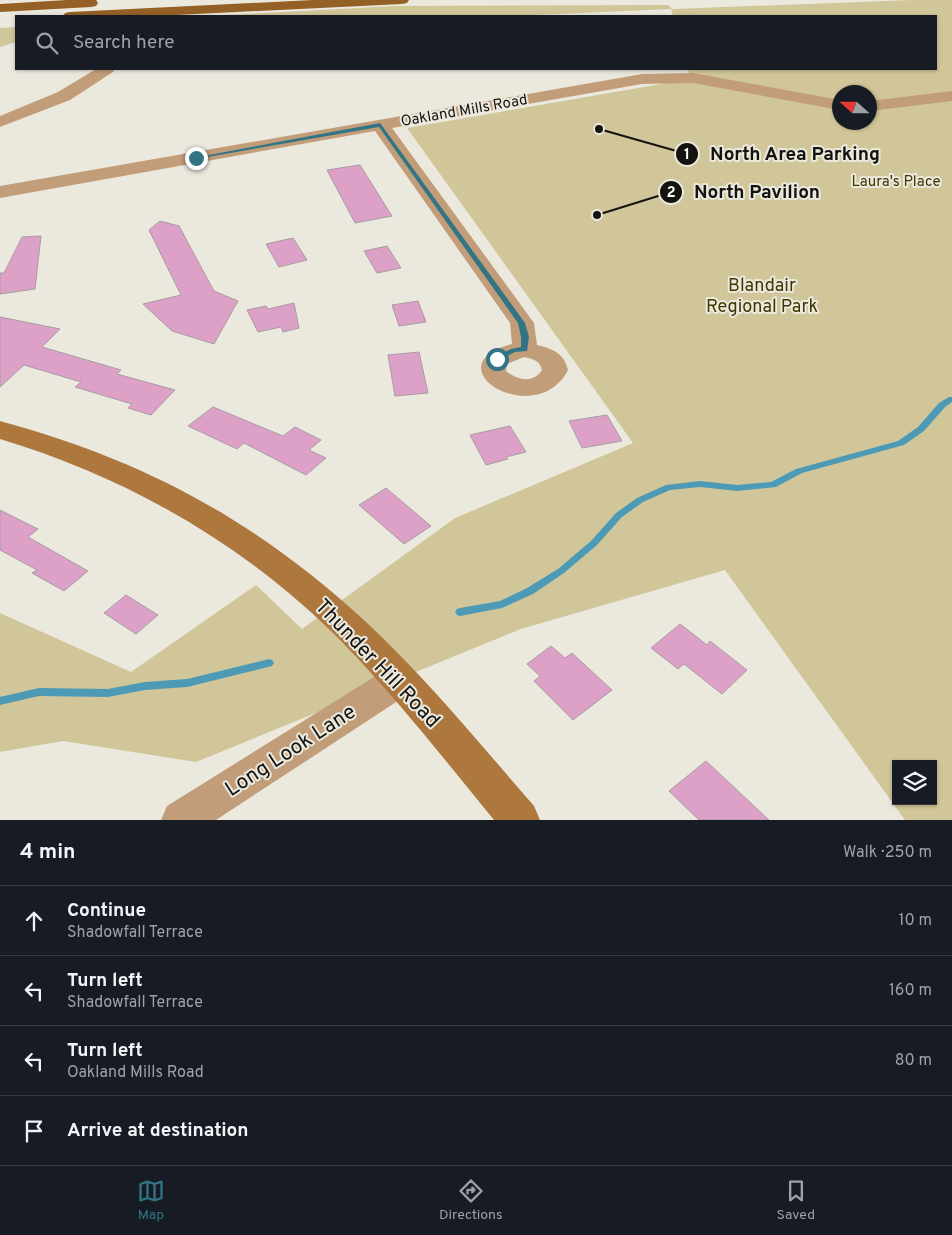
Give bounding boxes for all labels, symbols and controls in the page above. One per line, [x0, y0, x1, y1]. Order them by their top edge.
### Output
search box [15, 15, 937, 70]
icon: search [33, 29, 61, 57]
text: Search here [73, 31, 175, 55]
north arrow [832, 85, 877, 130]
street label: Oakland Mills Road [399, 91, 529, 132]
callout: North Area Parking [674, 137, 890, 171]
text: North Area Parking [710, 143, 880, 167]
text: 1 [684, 146, 690, 165]
route end [185, 147, 208, 170]
park label: Laura's Place [851, 173, 941, 192]
callout: North Pavilion [659, 175, 830, 209]
text: North Pavilion [694, 181, 820, 205]
text: 2 [666, 184, 676, 203]
park label: Blandair Regional Park [706, 275, 818, 319]
route start [486, 348, 509, 371]
street label: Thunder Hill Road [308, 594, 445, 734]
street label: Long Look Lane [220, 699, 361, 804]
map controls [892, 760, 937, 805]
button: layers [892, 760, 937, 805]
text: 4 min [20, 839, 76, 866]
text: Walk · 250 m [843, 843, 932, 863]
text: Continue [67, 899, 146, 923]
icon: ahead [20, 907, 48, 935]
text: 10 m [898, 911, 932, 931]
text: Shadowfall Terrace [67, 923, 203, 943]
text: Turn left [67, 969, 143, 993]
icon: left [20, 977, 48, 1005]
text: 160 m [889, 981, 932, 1001]
text: Shadowfall Terrace [67, 993, 203, 1013]
text: Turn left [67, 1039, 143, 1063]
icon: left [20, 1047, 48, 1075]
text: 80 m [895, 1051, 932, 1071]
text: Oakland Mills Road [67, 1063, 204, 1083]
icon: arrive [20, 1117, 48, 1145]
text: Arrive at destination [67, 1119, 248, 1143]
tab: Map [137, 1177, 165, 1224]
tab: Directions [439, 1177, 503, 1224]
tab: Saved [777, 1177, 815, 1224]

